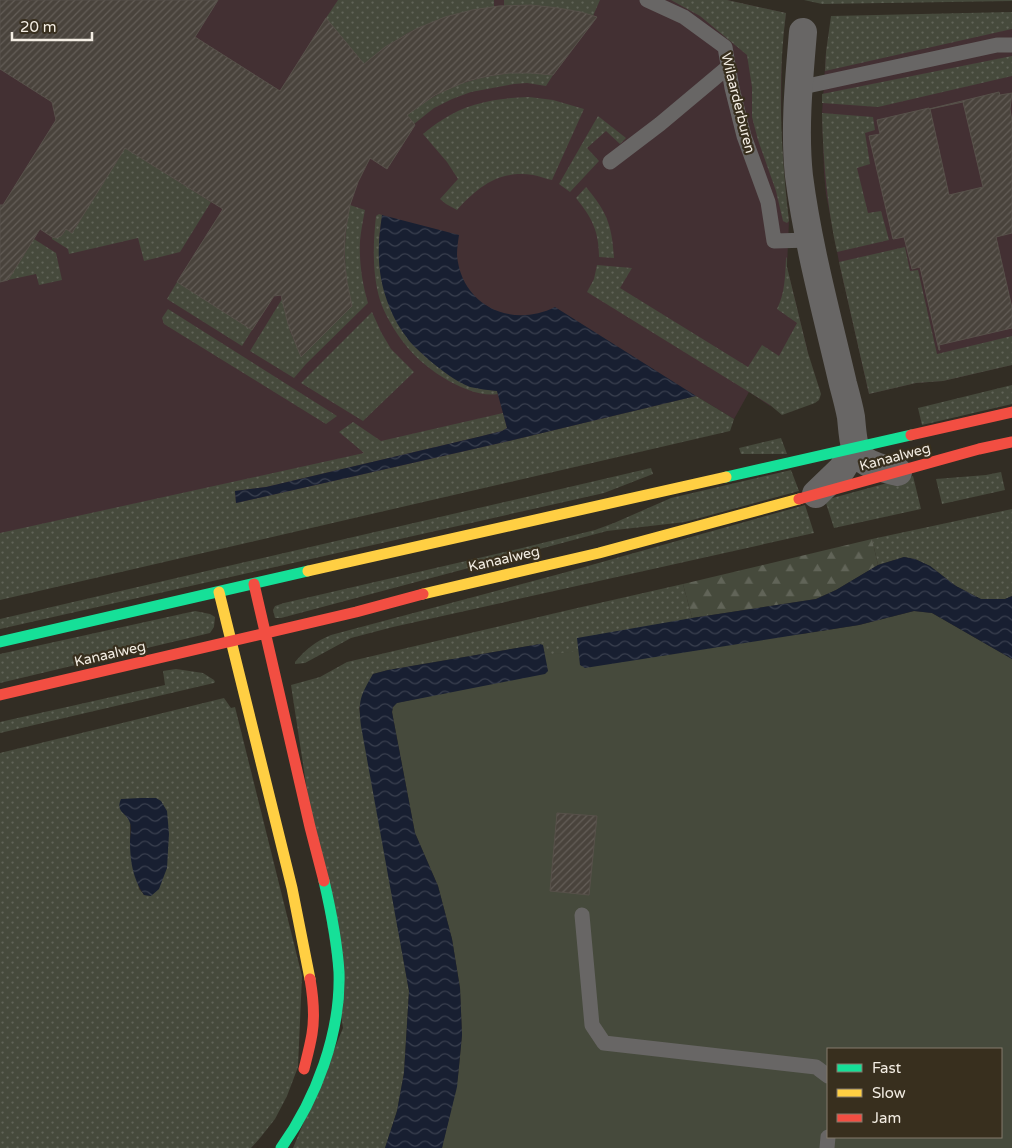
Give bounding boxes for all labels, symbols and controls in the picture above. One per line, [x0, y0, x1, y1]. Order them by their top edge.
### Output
scale bar [12, 10, 92, 42]
text: 20 m [20, 18, 57, 36]
street label: Wilaarderburen [717, 51, 759, 155]
street label: Kanaalweg [858, 439, 932, 475]
street label: Kanaalweg [467, 543, 541, 575]
street label: Kanaalweg [73, 638, 147, 670]
legend [827, 1048, 1002, 1138]
text: Fast [872, 1059, 902, 1077]
text: Slow [872, 1084, 906, 1102]
text: Jam [872, 1109, 901, 1127]

